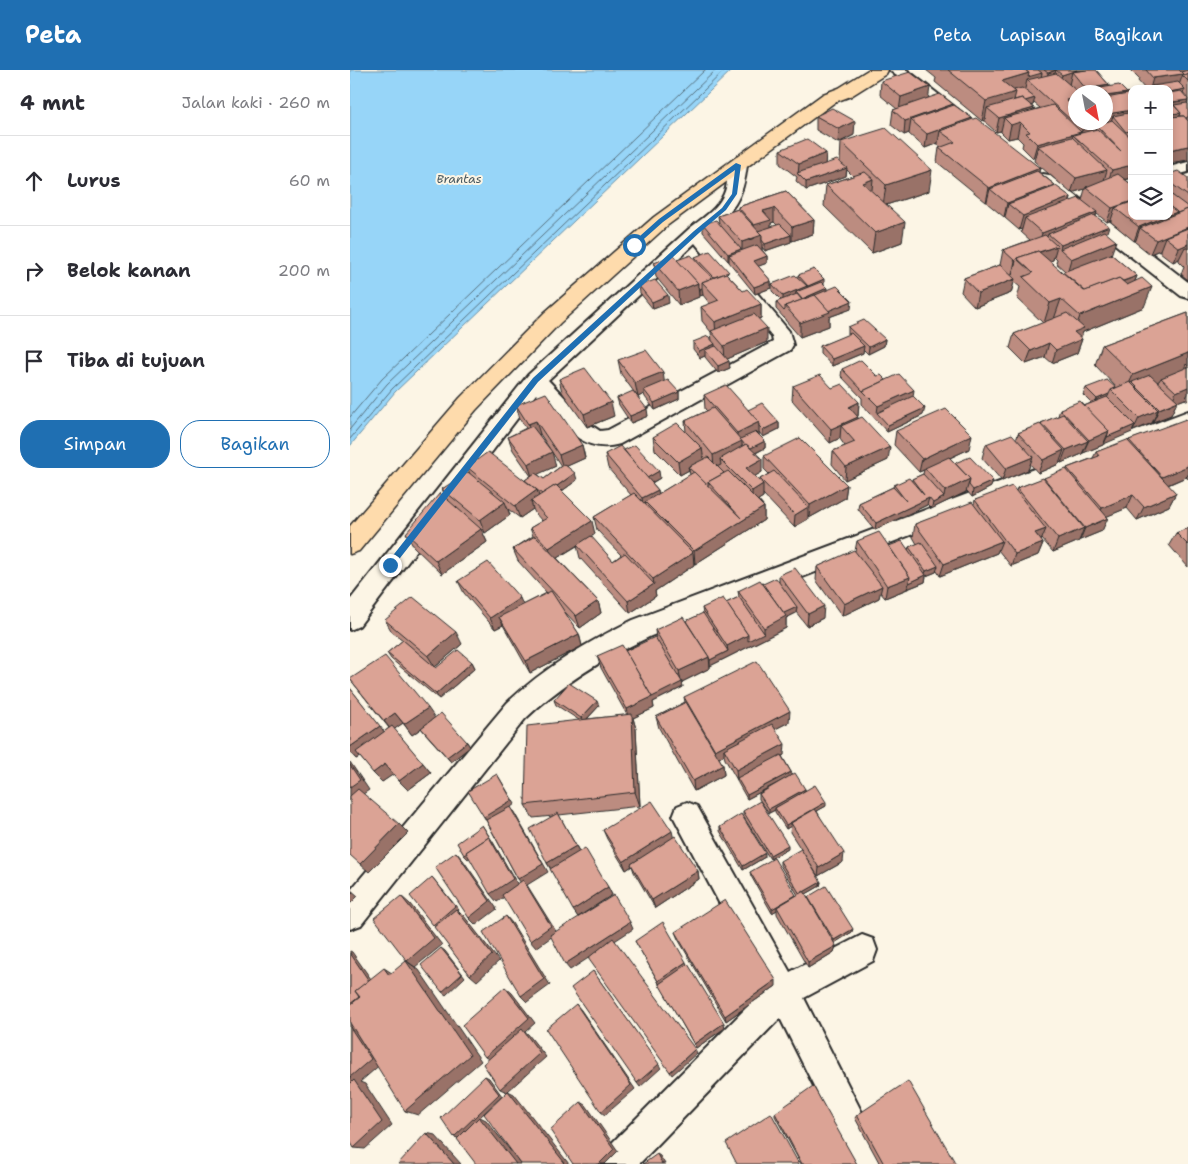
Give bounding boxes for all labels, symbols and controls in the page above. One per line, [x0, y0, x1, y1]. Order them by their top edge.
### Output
text: Peta [25, 19, 81, 51]
text: Peta [933, 23, 972, 47]
text: Lapisan [1000, 23, 1066, 47]
text: Bagikan [1094, 23, 1163, 47]
north arrow [1068, 85, 1113, 130]
map controls [1128, 85, 1173, 220]
button: + [1128, 85, 1173, 130]
text: 4 mnt [20, 89, 85, 117]
text: Jalan kaki · 260 m [182, 92, 330, 113]
button: − [1128, 130, 1173, 175]
icon: ahead [20, 167, 48, 195]
text: Lurus [67, 168, 121, 193]
text: 60 m [289, 170, 330, 191]
water label: Brantas [436, 171, 482, 187]
button: layers [1128, 175, 1173, 220]
route start [623, 234, 646, 257]
icon: right [20, 257, 48, 285]
text: Belok kanan [67, 258, 191, 283]
text: 200 m [278, 260, 330, 281]
icon: arrive [20, 347, 48, 375]
text: Tiba di tujuan [67, 348, 205, 373]
button: Simpan [20, 420, 170, 468]
button: Bagikan [180, 420, 330, 468]
route end [379, 554, 402, 577]

